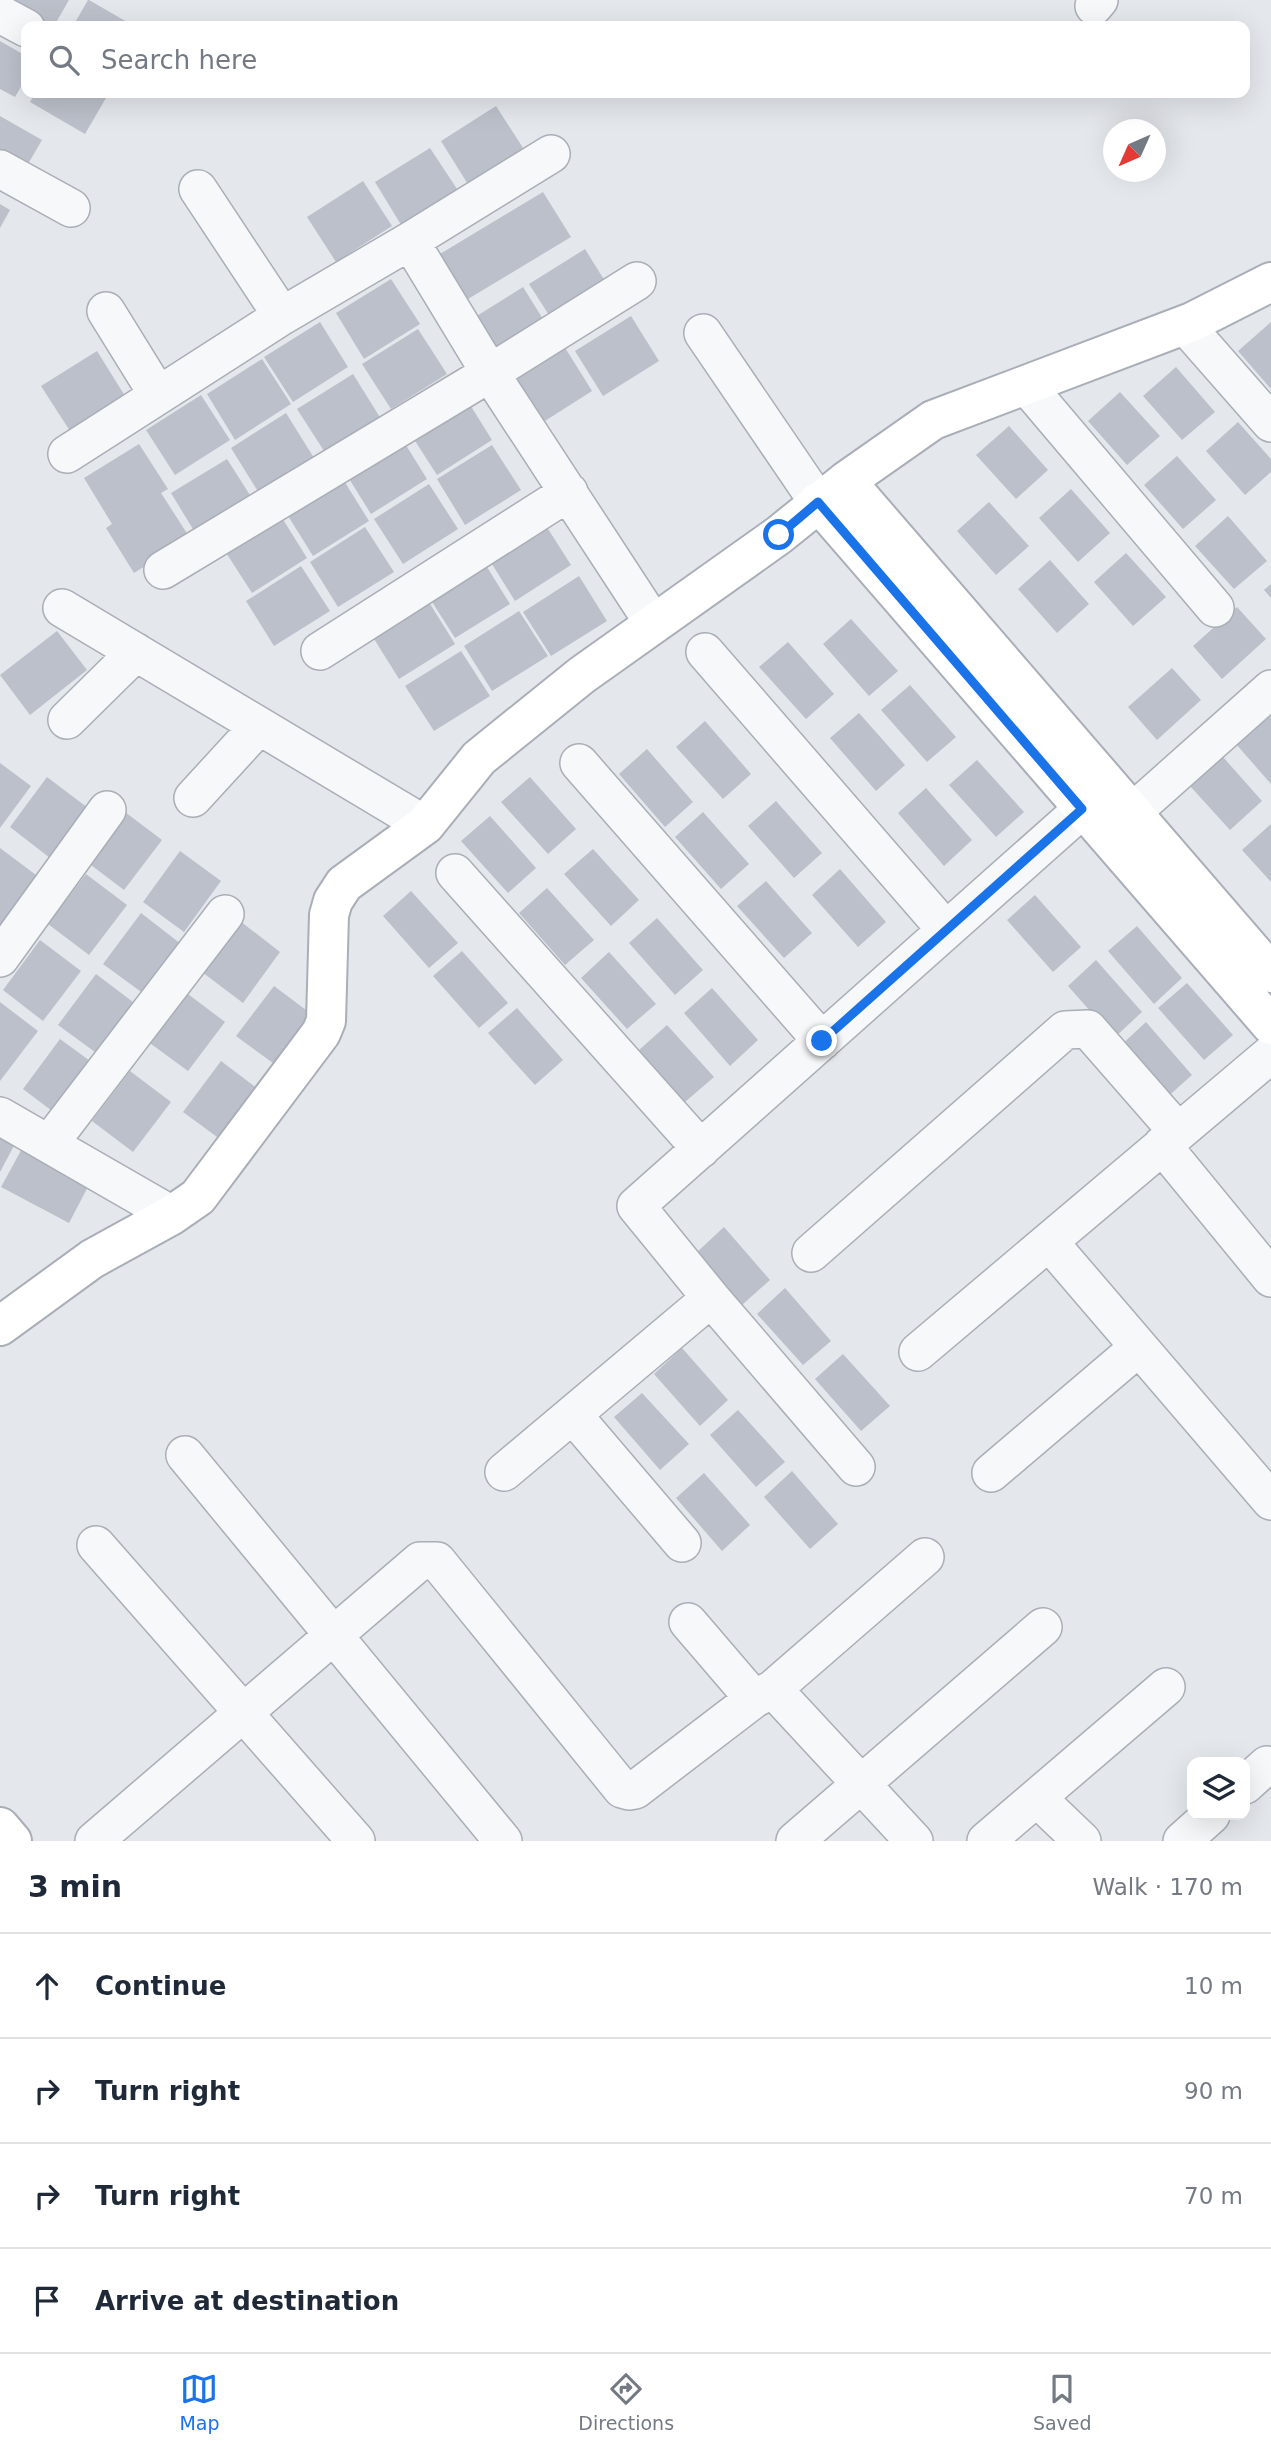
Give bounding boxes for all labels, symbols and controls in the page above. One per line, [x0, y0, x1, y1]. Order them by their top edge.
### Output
search box [21, 21, 1250, 98]
icon: search [45, 41, 83, 79]
text: Search here [101, 45, 257, 75]
north arrow [1103, 119, 1166, 182]
route start [763, 519, 794, 550]
route end [806, 1025, 837, 1056]
map controls [1187, 1757, 1250, 1820]
button: layers [1187, 1757, 1250, 1820]
text: 3 min [28, 1869, 122, 1904]
text: Walk · 170 m [1092, 1874, 1243, 1900]
icon: ahead [28, 1967, 66, 2005]
text: Continue [95, 1971, 226, 2001]
text: 10 m [1184, 1973, 1243, 1999]
icon: right [28, 2072, 66, 2110]
text: Turn right [95, 2076, 240, 2106]
text: 90 m [1184, 2078, 1243, 2104]
icon: right [28, 2177, 66, 2215]
text: Turn right [95, 2181, 240, 2211]
text: 70 m [1184, 2183, 1243, 2209]
icon: arrive [28, 2282, 66, 2320]
text: Arrive at destination [95, 2286, 399, 2316]
tab: Map [179, 2370, 220, 2434]
tab: Directions [578, 2370, 674, 2434]
tab: Saved [1033, 2370, 1092, 2434]

